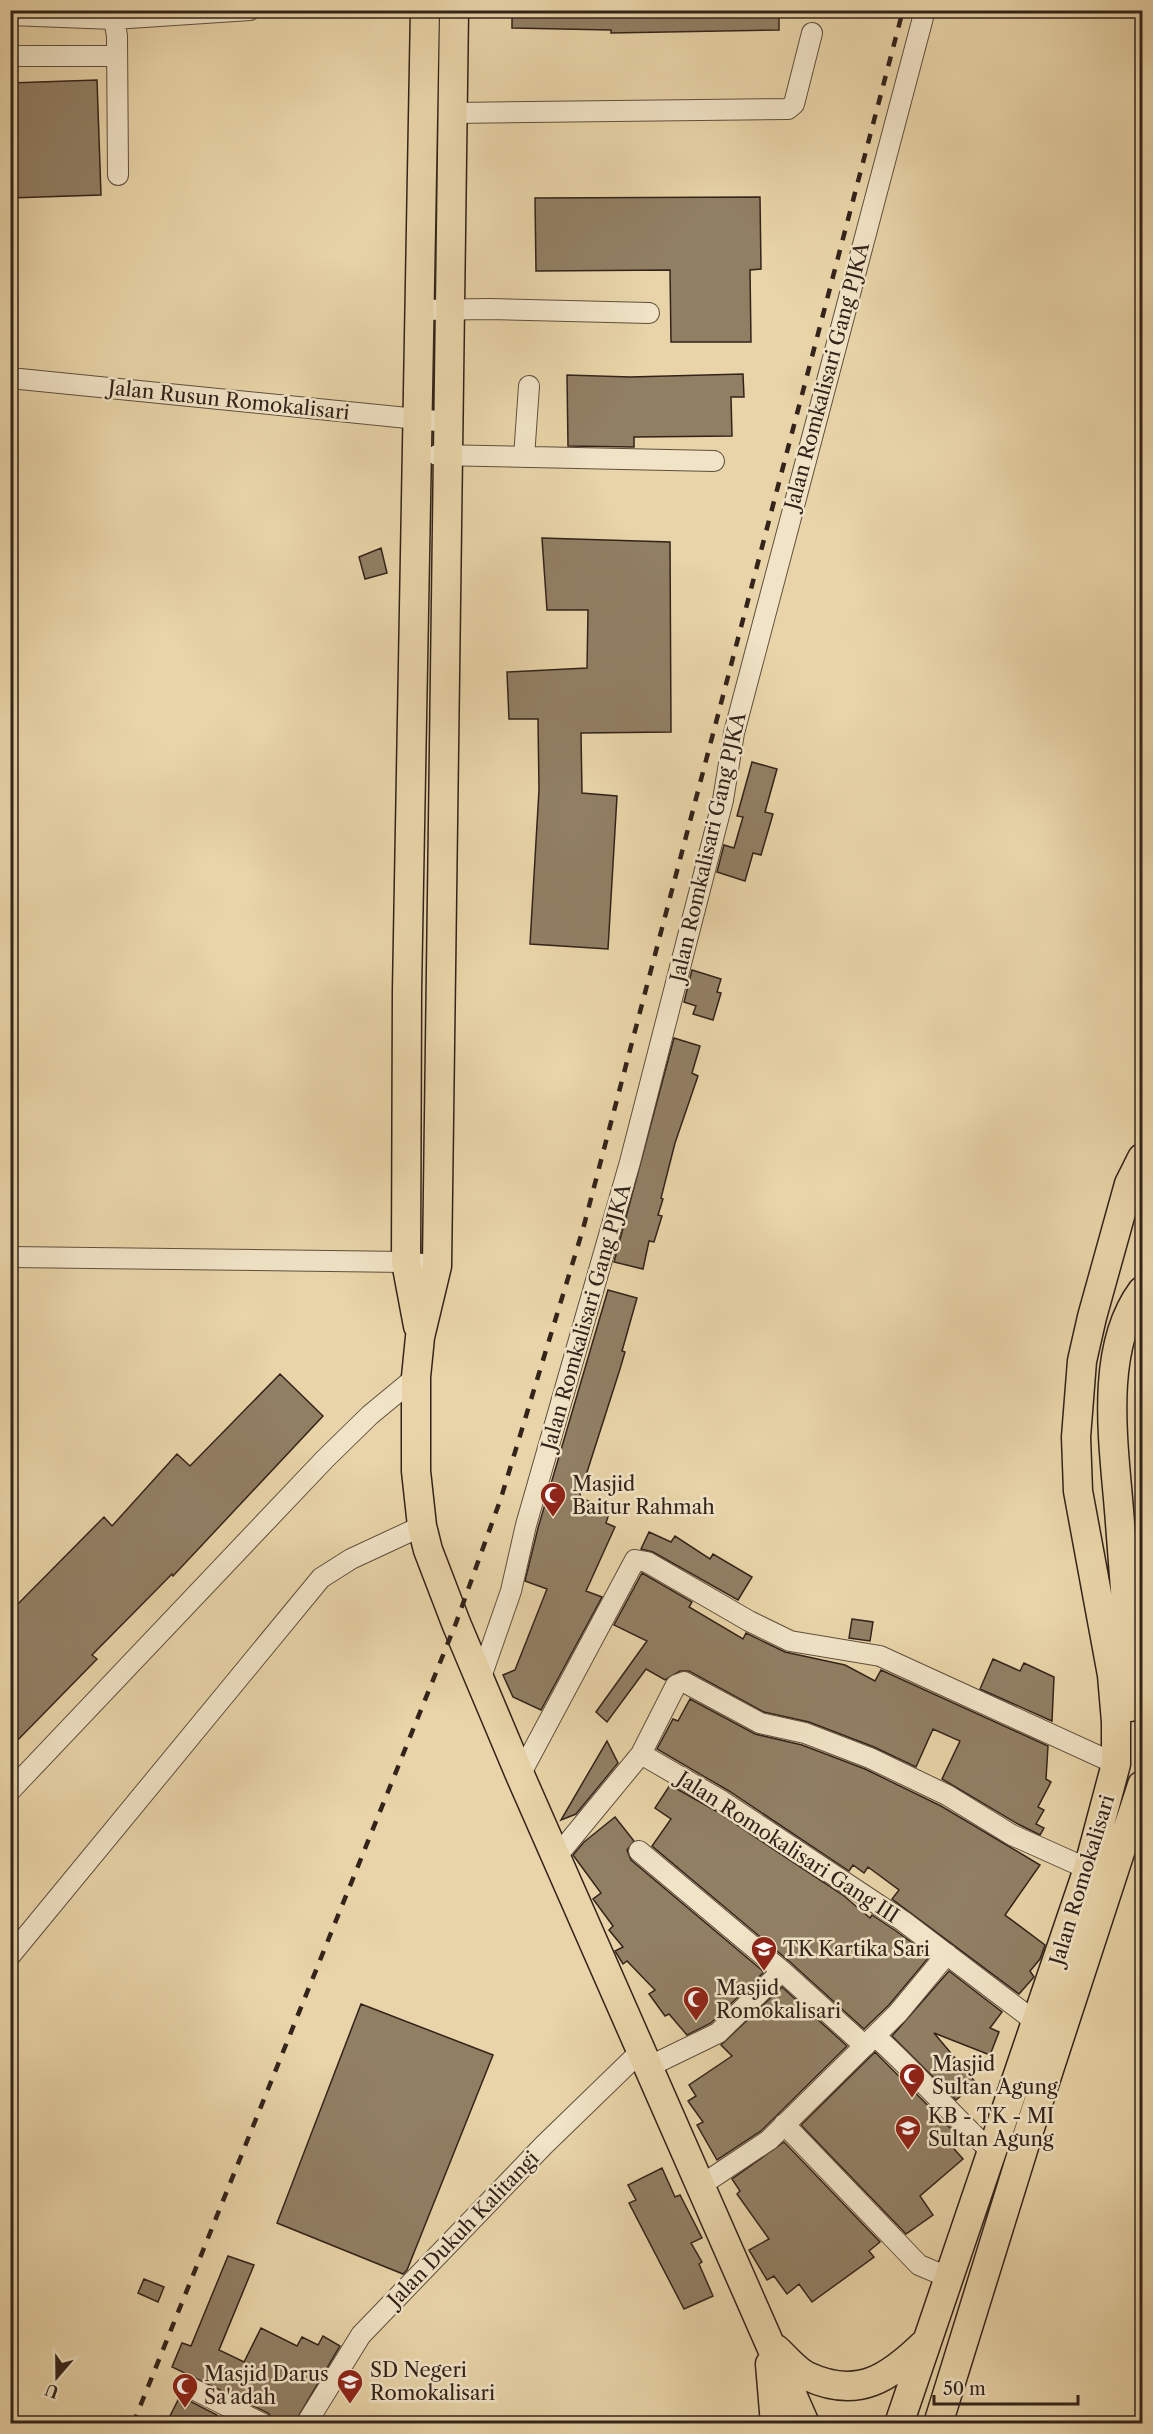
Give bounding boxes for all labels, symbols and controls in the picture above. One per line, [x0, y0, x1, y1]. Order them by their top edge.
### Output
street label: Jalan Romkalisari Gang PJKA [779, 239, 875, 515]
street label: Jalan Rusun Romokalisari [104, 375, 351, 425]
street label: Jalan Romkalisari Gang PJKA [665, 709, 751, 987]
street label: Jalan Romkalisari Gang PJKA [536, 1180, 636, 1456]
place label: Masjid Baitur Rahmah [572, 1472, 715, 1519]
mosque icon: Masjid Baitur Rahmah [538, 1480, 568, 1518]
street label: Jalan Romokalisari Gang III [670, 1765, 903, 1928]
street label: Jalan Romokalisari [1044, 1792, 1119, 1971]
school or university icon: TK Kartika Sari [749, 1934, 779, 1972]
place label: TK Kartika Sari [783, 1937, 930, 1961]
place label: Masjid Romokalisari [716, 1976, 841, 2023]
mosque icon: Masjid Romokalisari [681, 1984, 711, 2022]
place label: Masjid Sultan Agung [932, 2052, 1058, 2099]
mosque icon: Masjid Sultan Agung [897, 2061, 927, 2099]
place label: KB - TK - MI Sultan Agung [928, 2104, 1054, 2151]
school or university icon: KB - TK - MI Sultan Agung [893, 2113, 923, 2151]
street label: Jalan Dukuh Kalitangi [380, 2146, 543, 2314]
north arrow [27, 2347, 87, 2407]
place label: SD Negeri Romokalisari [370, 2358, 495, 2405]
place label: Masjid Darus Sa'adah [204, 2362, 329, 2409]
school or university icon: SD Negeri Romokalisari [335, 2367, 365, 2405]
scale bar [934, 2368, 1078, 2406]
mosque icon: Masjid Darus Sa'adah [170, 2371, 200, 2409]
text: 50 m [943, 2378, 986, 2400]
text: U [42, 2379, 61, 2403]

